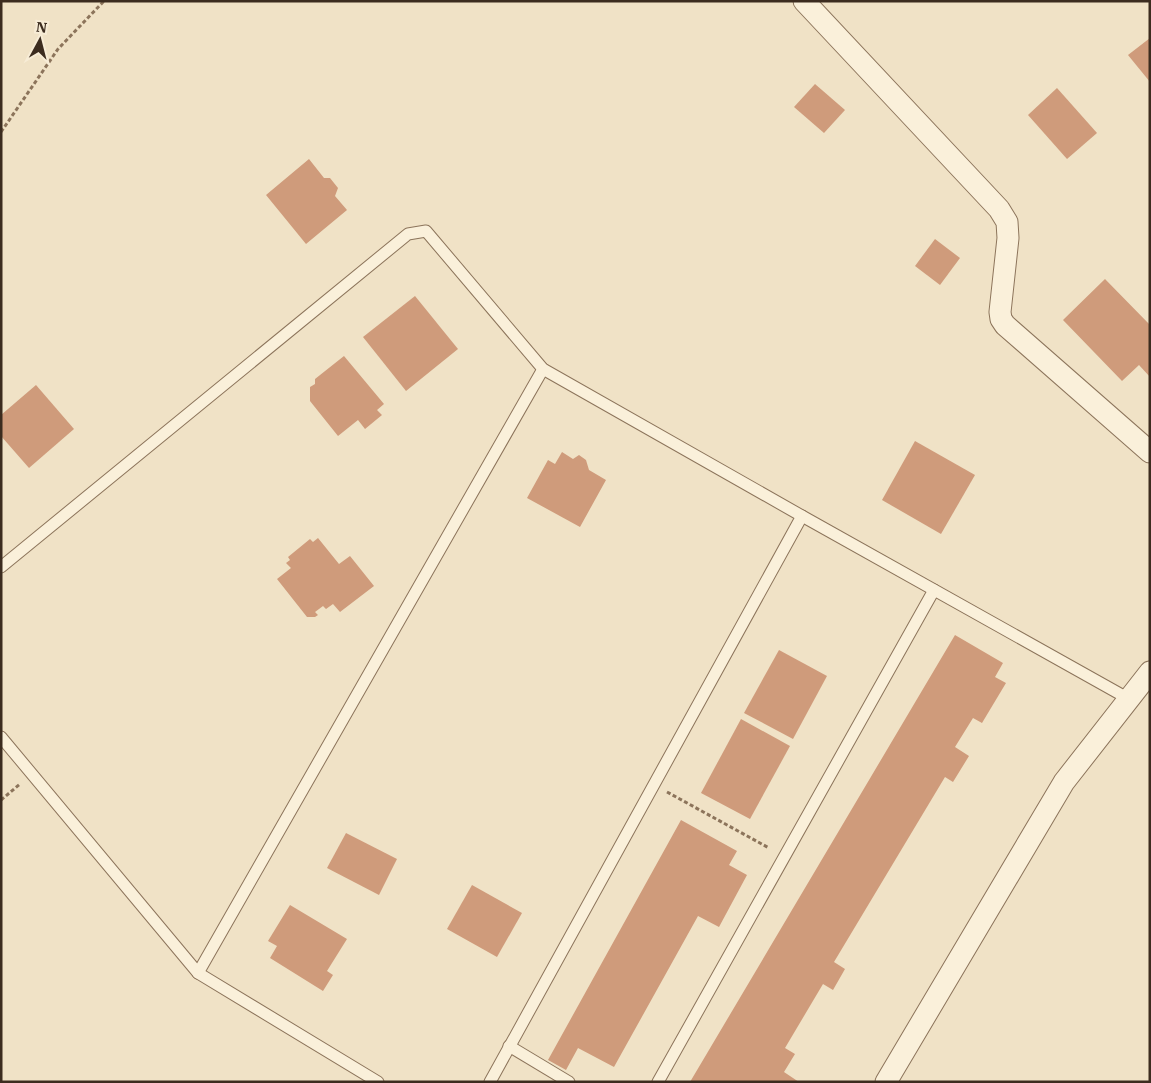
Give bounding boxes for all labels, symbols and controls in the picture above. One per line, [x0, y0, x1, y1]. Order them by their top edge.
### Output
north arrow [15, 15, 65, 65]
text: N [35, 17, 48, 37]

